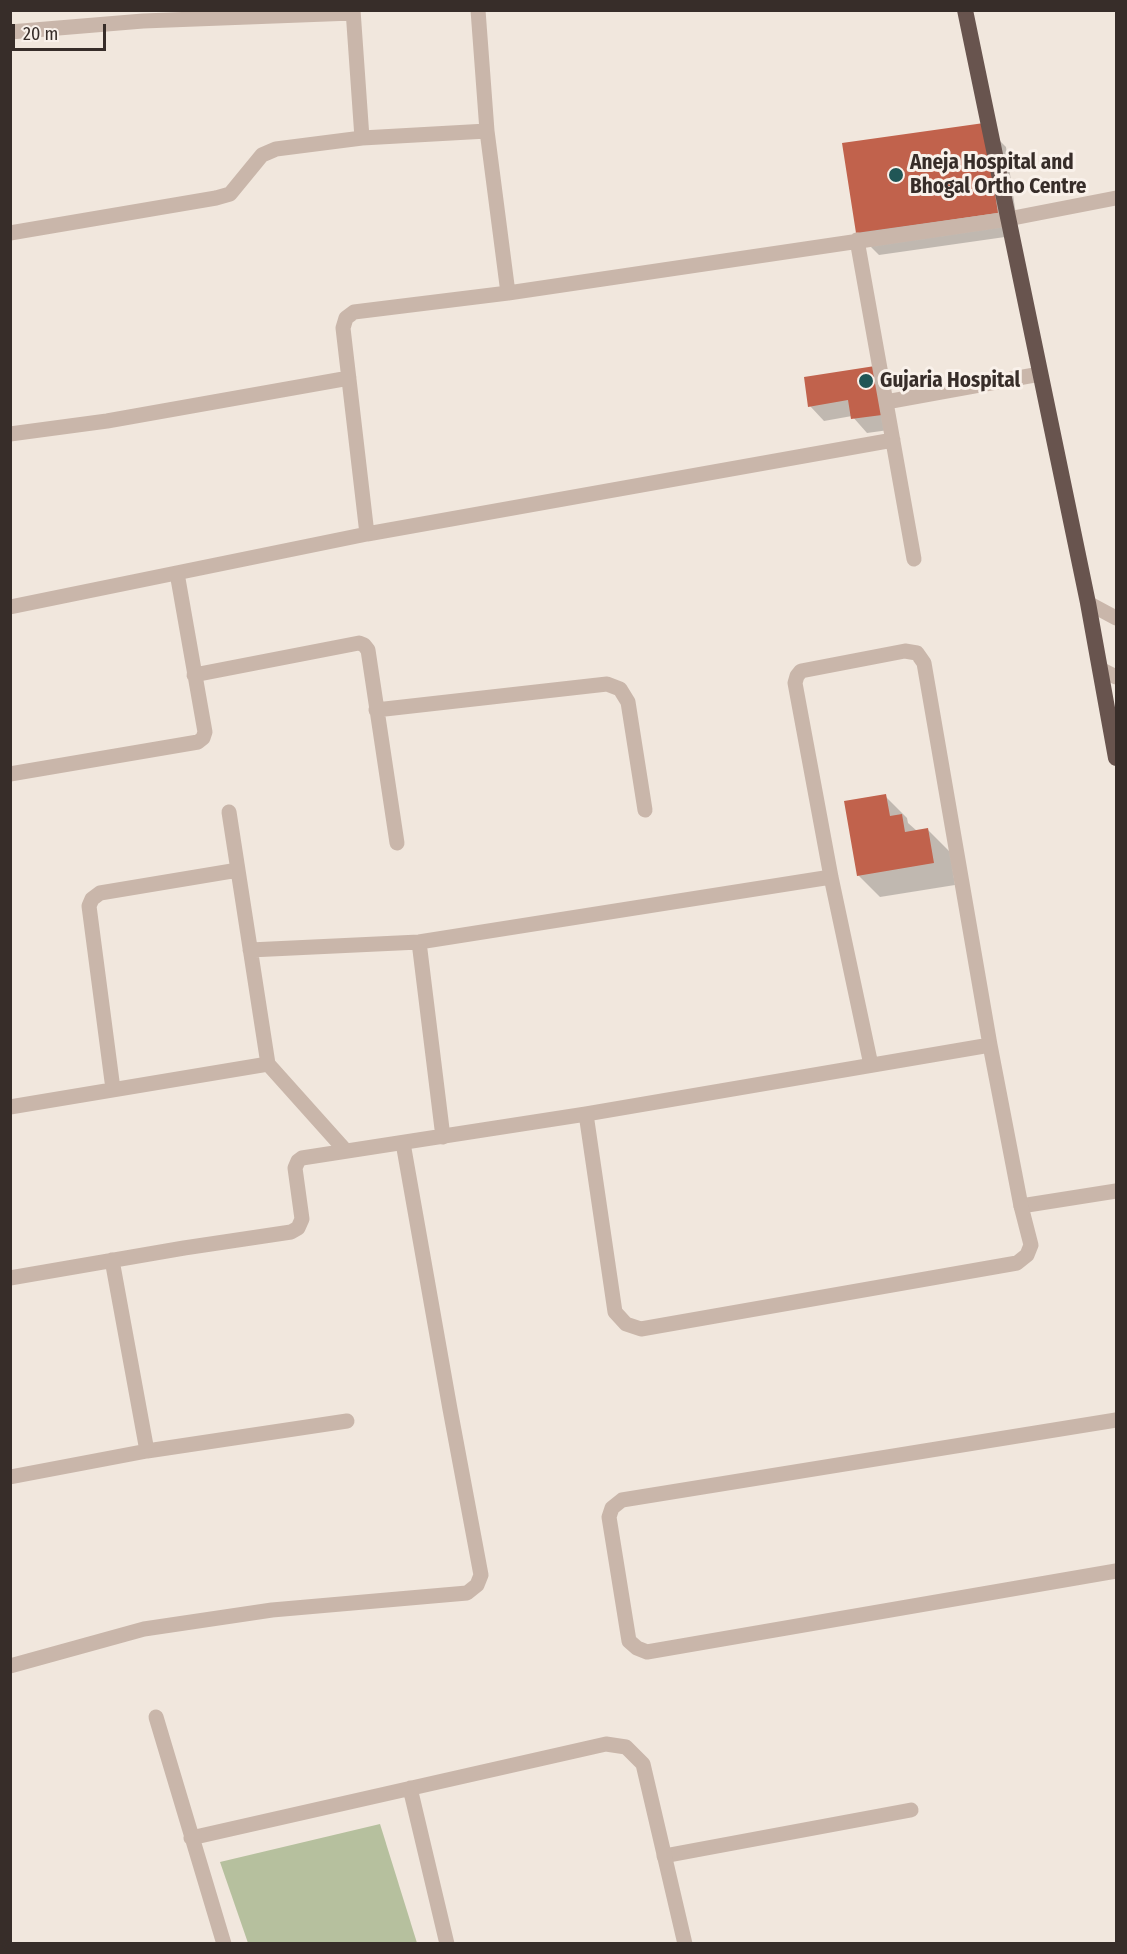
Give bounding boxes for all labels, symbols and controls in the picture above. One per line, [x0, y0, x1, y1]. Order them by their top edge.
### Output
scale bar [15, 12, 110, 50]
text: 20 m [23, 23, 58, 45]
place label: Aneja Hospital and Bhogal Ortho Centre [910, 150, 1087, 200]
marker: Aneja Hospital and Bhogal Ortho Centre [887, 166, 905, 184]
place label: Gujaria Hospital [880, 368, 1020, 394]
marker: Gujaria Hospital [857, 372, 875, 390]

